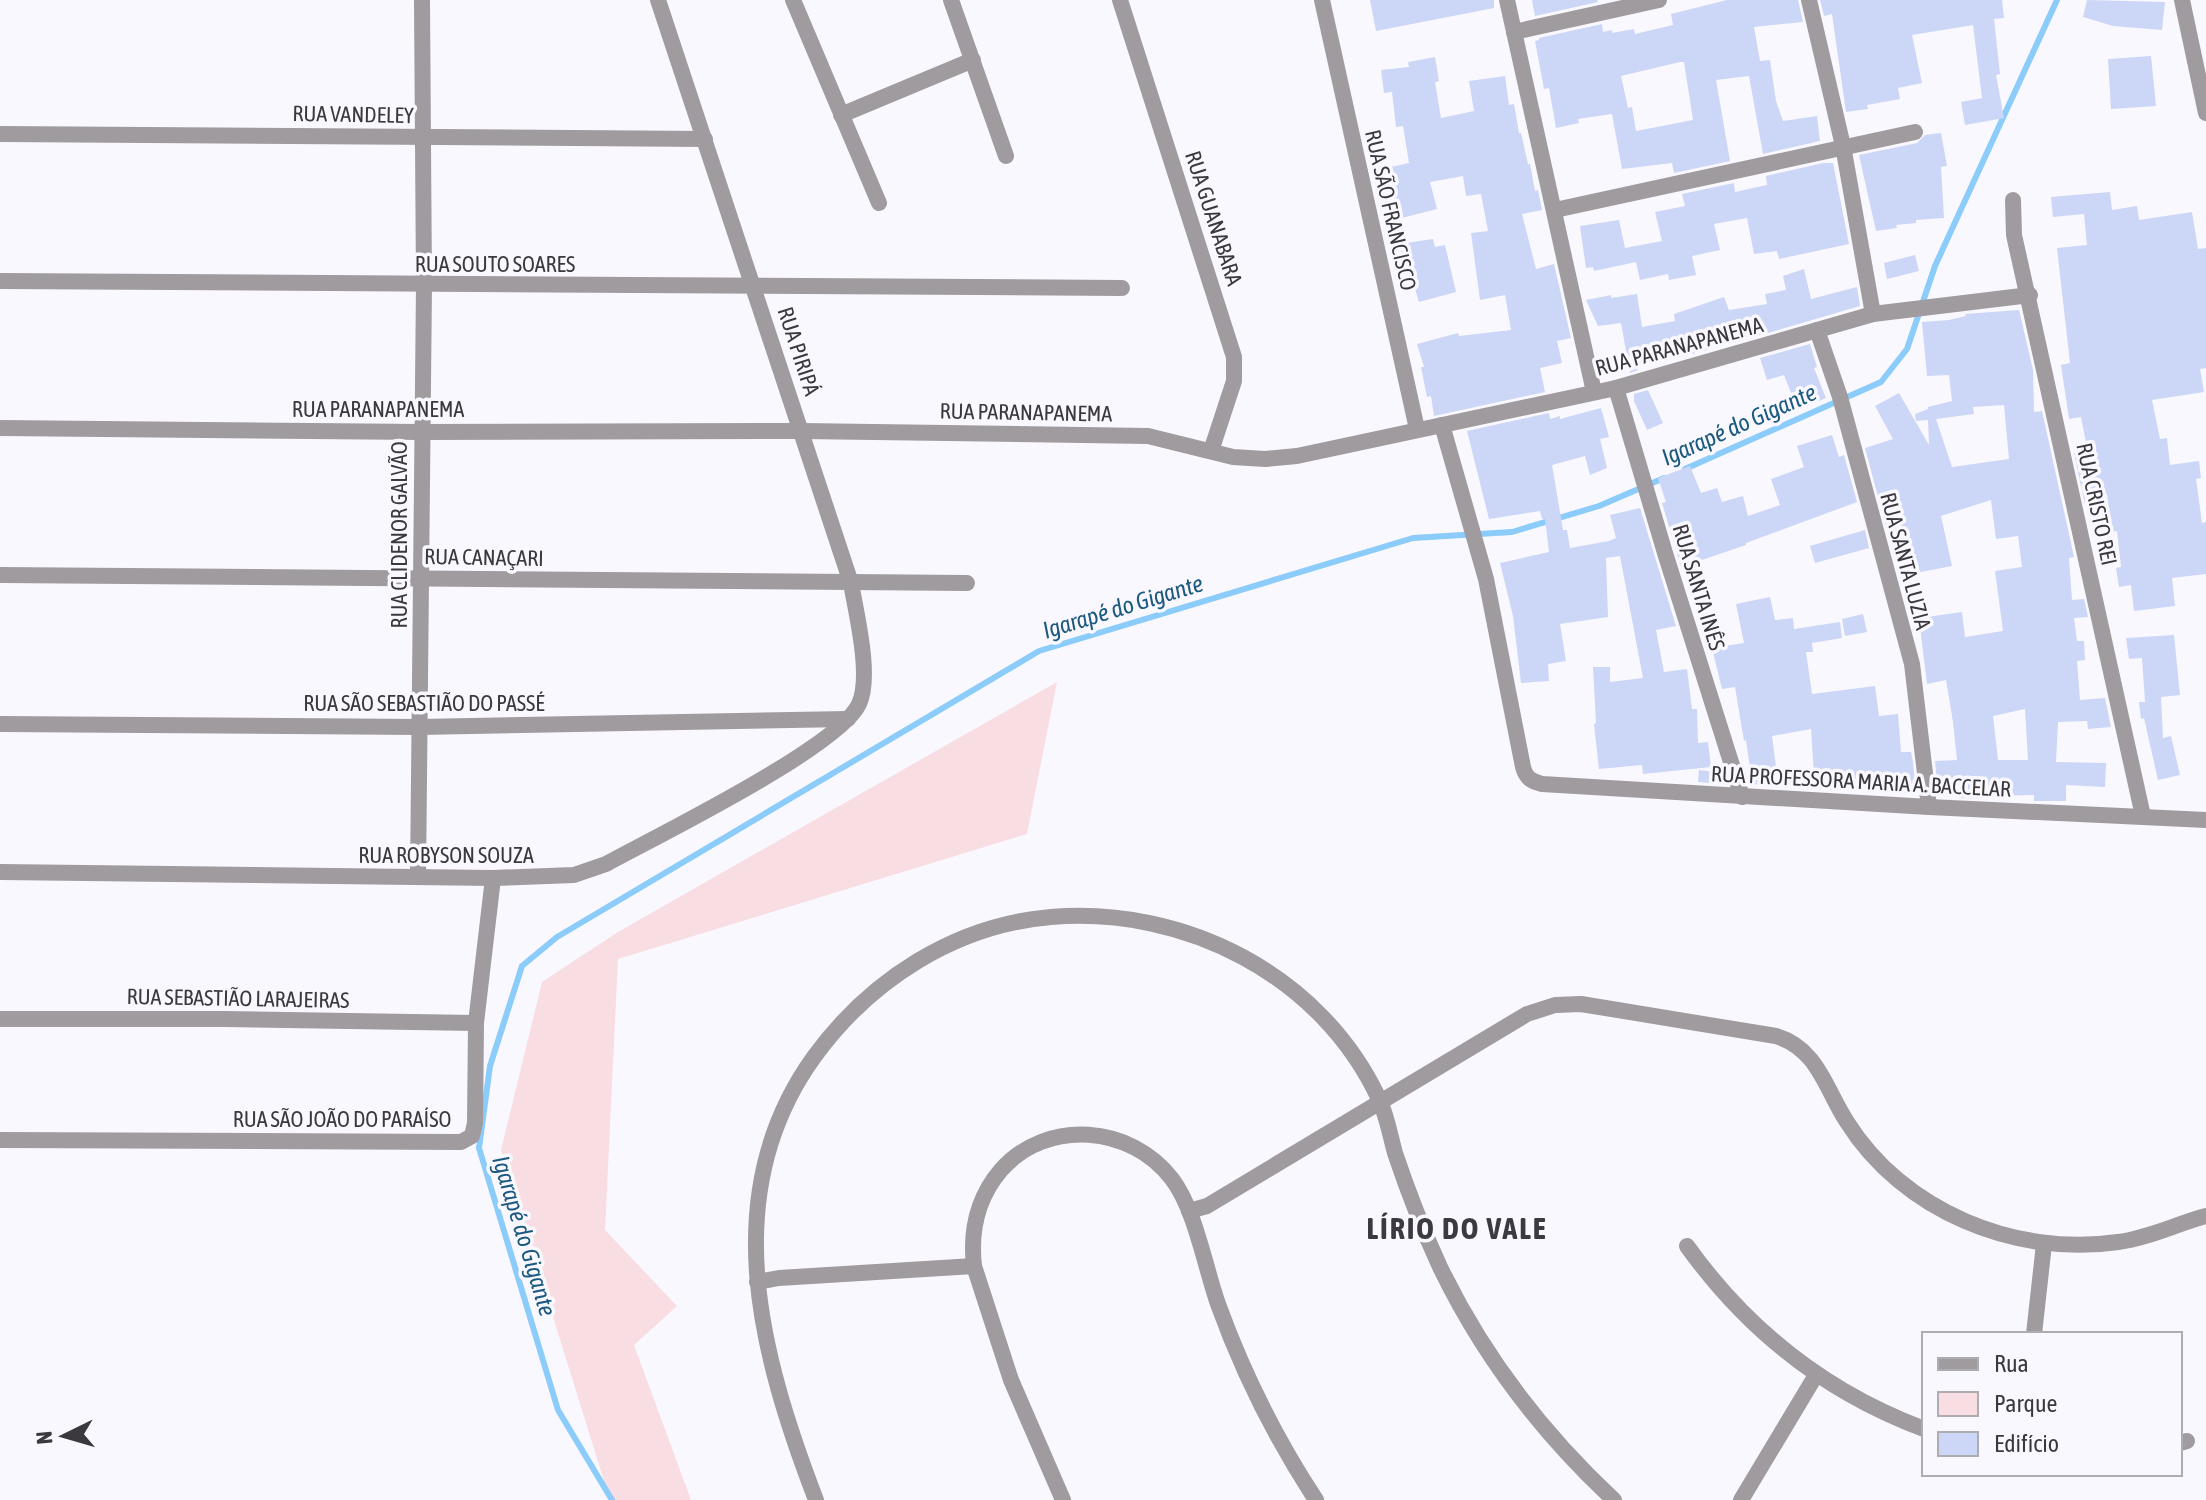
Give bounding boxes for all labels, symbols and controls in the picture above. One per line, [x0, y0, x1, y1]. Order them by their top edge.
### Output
street label: RUA VANDELEY [292, 100, 414, 128]
street label: RUA SÃO FRANCISCO [1360, 127, 1422, 293]
street label: RUA GUANABARA [1180, 147, 1248, 289]
street label: RUA SOUTO SOARES [415, 251, 575, 277]
street label: RUA PIRIPÁ [773, 303, 826, 399]
street label: RUA PARANAPANEMA [1592, 311, 1766, 381]
water label: Igarapé do Gigante [1657, 378, 1820, 471]
street label: RUA PARANAPANEMA [292, 396, 464, 422]
street label: RUA PARANAPANEMA [940, 397, 1113, 427]
street label: RUA CRISTO REI [2071, 440, 2123, 568]
street label: RUA CLIDENOR GALVÃO [386, 441, 412, 629]
street label: RUA SANTA LUZIA [1875, 489, 1937, 633]
street label: RUA SANTA INÊS [1667, 521, 1731, 653]
street label: RUA CANAÇARI [424, 543, 544, 571]
water label: Igarapé do Gigante [1039, 569, 1207, 644]
street label: RUA SÃO SEBASTIÃO DO PASSÉ [303, 690, 545, 716]
street label: RUA PROFESSORA MARIA A. BACCELAR [1710, 760, 2012, 802]
street label: RUA ROBYSON SOUZA [358, 842, 534, 868]
street label: RUA SEBASTIÃO LARAJEIRAS [126, 983, 350, 1013]
street label: RUA SÃO JOÃO DO PARAÍSO [233, 1106, 451, 1132]
water label: Igarapé do Gigante [487, 1152, 562, 1320]
district label: LÍRIO DO VALE [1366, 1211, 1548, 1245]
legend [1922, 1332, 2182, 1476]
text: Rua [1994, 1350, 2029, 1377]
text: Parque [1994, 1390, 2057, 1417]
north arrow [24, 1396, 104, 1476]
text: N [31, 1430, 58, 1445]
text: Edifício [1994, 1430, 2059, 1457]

